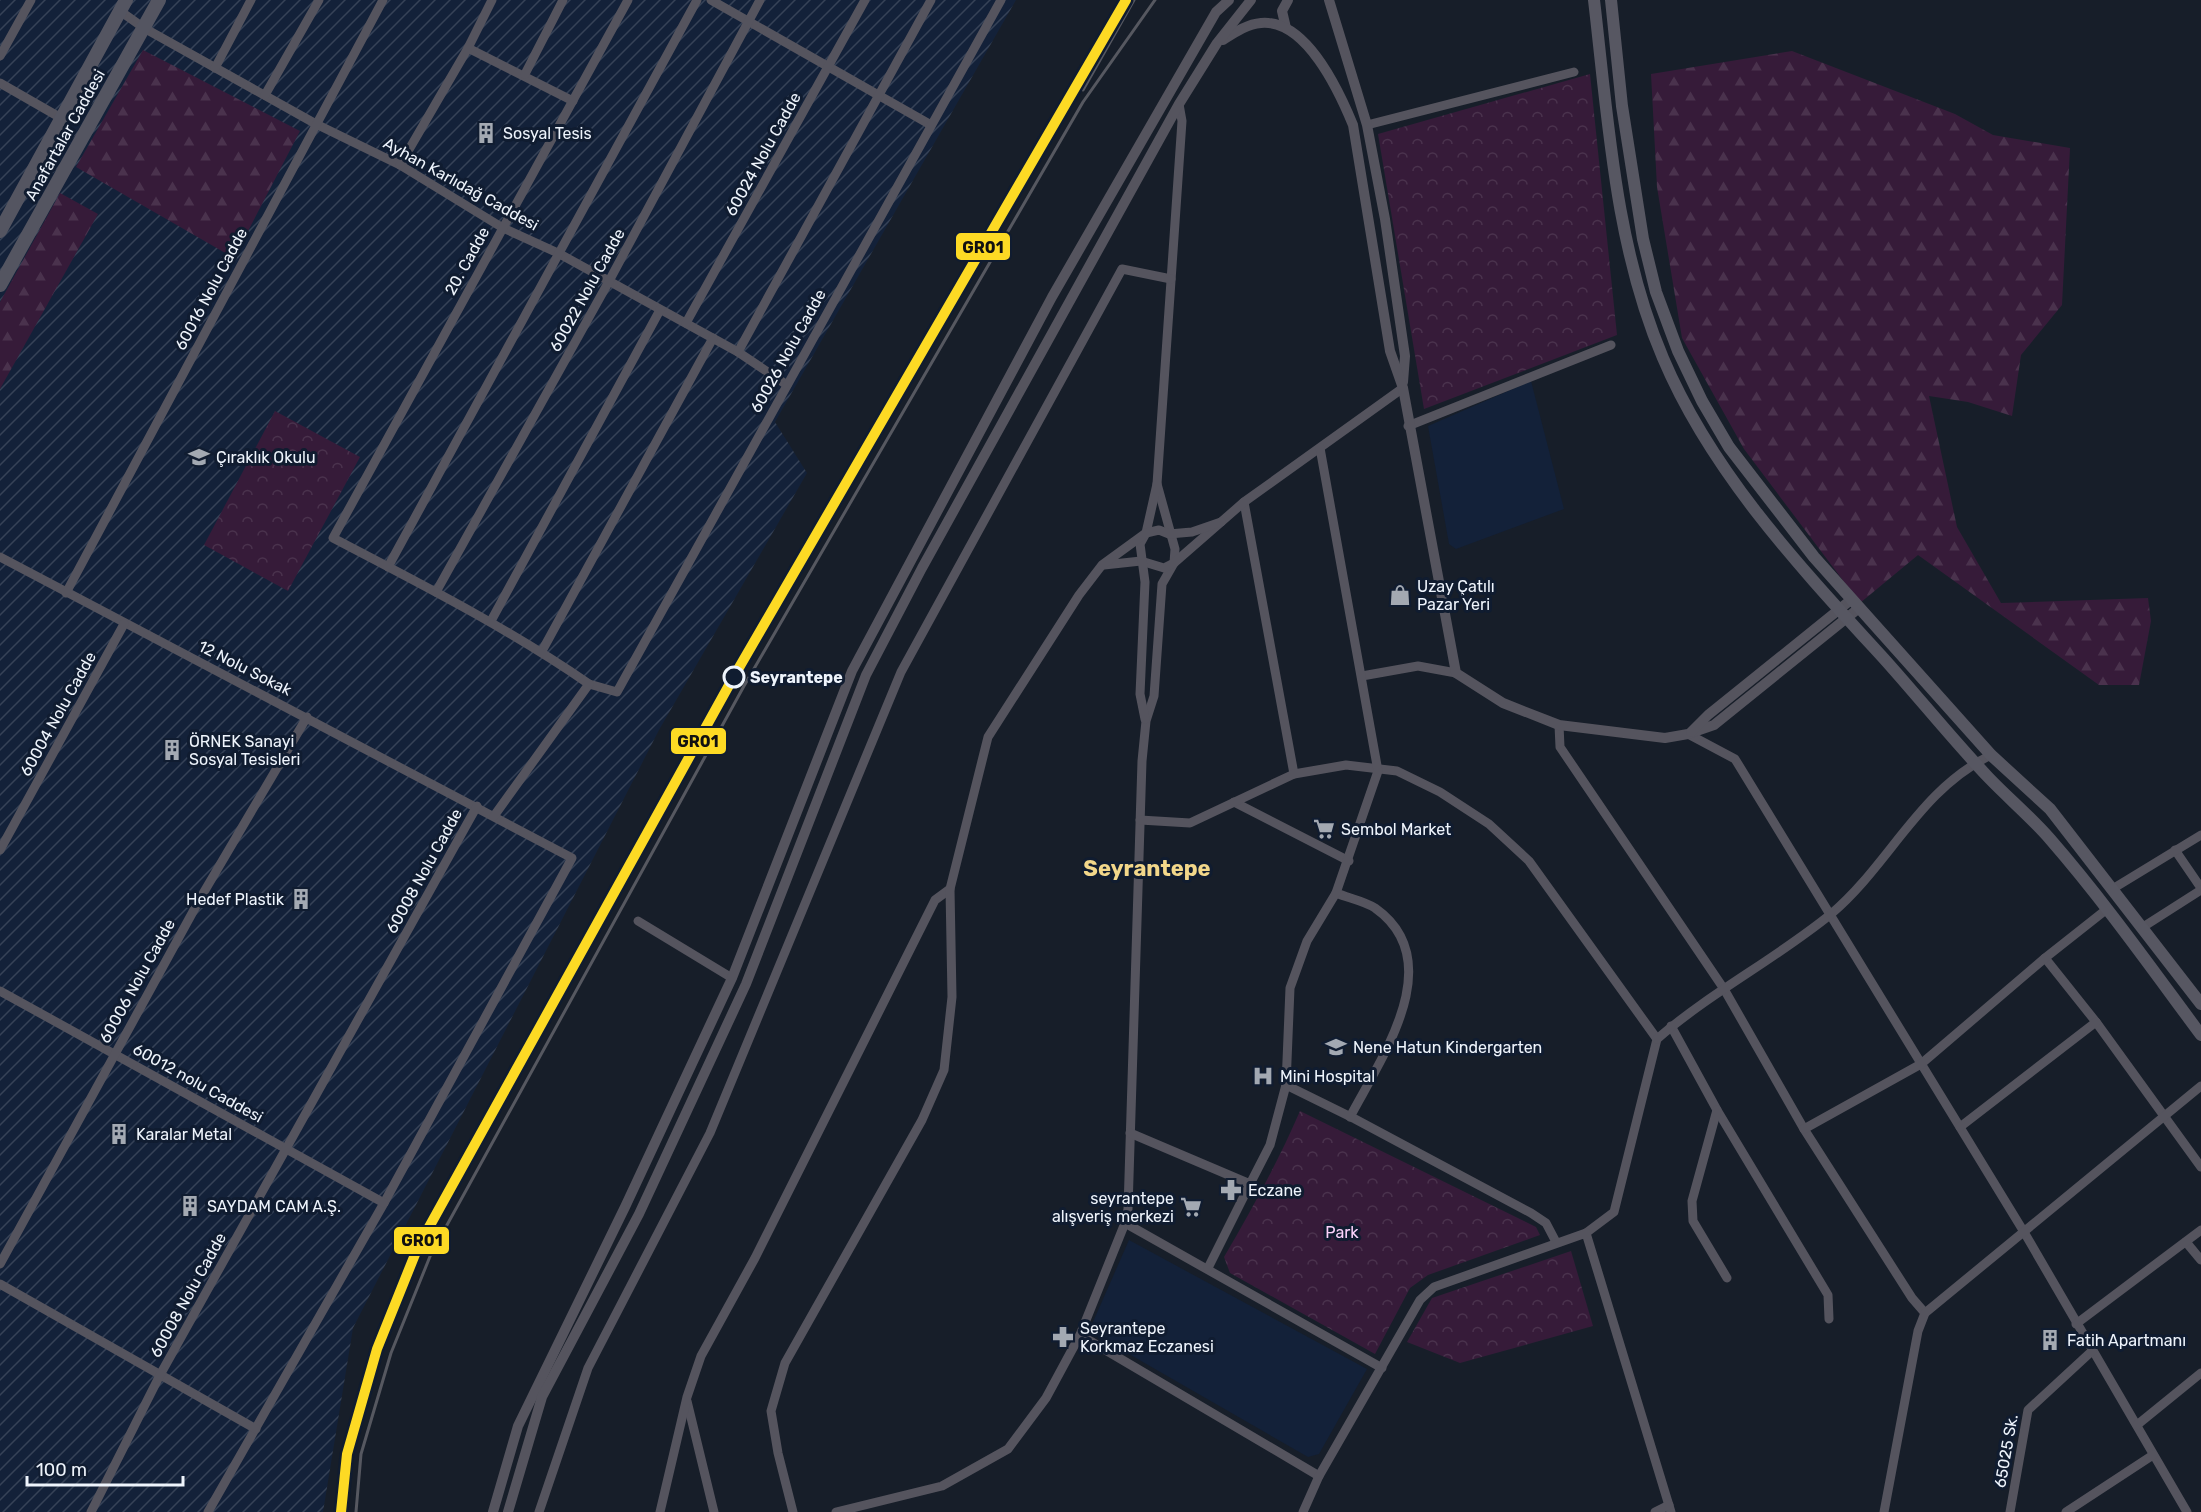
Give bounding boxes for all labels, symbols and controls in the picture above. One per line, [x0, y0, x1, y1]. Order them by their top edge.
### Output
street label: Anafartalar Caddesi [21, 66, 109, 204]
street label: 60024 Nolu Cadde [721, 89, 805, 219]
building icon: Sosyal Tesis [474, 121, 498, 145]
place label: Sosyal Tesis [503, 124, 592, 143]
street label: Ayhan Karlıdağ Caddesi [380, 133, 542, 235]
street label: 20. Cadde [441, 224, 493, 298]
street label: 60016 Nolu Cadde [171, 225, 251, 353]
street label: 60022 Nolu Cadde [545, 225, 629, 355]
line badge: GR01 [955, 232, 1011, 261]
text: GR01 [962, 238, 1004, 257]
street label: 60026 Nolu Cadde [746, 286, 830, 416]
school or university icon: Çıraklık Okulu [187, 445, 211, 469]
place label: Çıraklık Okulu [216, 448, 316, 467]
place label: Uzay Çatılı Pazar Yeri [1417, 577, 1495, 614]
shop icon: Uzay Çatılı Pazar Yeri [1388, 583, 1412, 607]
street label: 12 Nolu Sokak [195, 636, 296, 700]
street label: 60004 Nolu Cadde [16, 648, 100, 779]
marker: Seyrantepe [723, 666, 745, 688]
place label: Seyrantepe [750, 668, 843, 687]
line badge: GR01 [670, 727, 727, 755]
place label: ÖRNEK Sanayi Sosyal Tesisleri [189, 732, 300, 769]
text: GR01 [677, 732, 719, 751]
building icon: ÖRNEK Sanayi Sosyal Tesisleri [160, 738, 184, 762]
street label: 60008 Nolu Cadde [382, 805, 466, 937]
supermarket icon: Sembol Market [1312, 817, 1336, 841]
place label: Sembol Market [1341, 820, 1451, 839]
district label: Seyrantepe [1083, 855, 1211, 882]
building icon: Hedef Plastik [289, 887, 313, 911]
place label: Hedef Plastik [186, 890, 285, 909]
street label: 60006 Nolu Cadde [95, 916, 179, 1046]
school or university icon: Nene Hatun Kindergarten [1324, 1035, 1348, 1059]
place label: Nene Hatun Kindergarten [1353, 1038, 1542, 1057]
street label: 60012 nolu Caddesi [130, 1039, 266, 1127]
hospital icon: Mini Hospital [1251, 1064, 1275, 1088]
place label: Mini Hospital [1280, 1067, 1375, 1086]
building icon: Karalar Metal [107, 1122, 131, 1146]
place label: Karalar Metal [136, 1125, 232, 1144]
pharmacy icon: Eczane [1219, 1178, 1243, 1202]
place label: Eczane [1248, 1181, 1302, 1200]
place label: seyrantepe alışveriş merkezi [1052, 1189, 1174, 1226]
building icon: SAYDAM CAM A.Ş. [178, 1194, 202, 1218]
supermarket icon: seyrantepe alışveriş merkezi [1179, 1195, 1203, 1219]
place label: SAYDAM CAM A.Ş. [207, 1197, 341, 1216]
park label: Park [1325, 1223, 1359, 1242]
line badge: GR01 [393, 1226, 450, 1255]
street label: 60008 Nolu Cadde [146, 1229, 230, 1361]
text: GR01 [401, 1231, 443, 1250]
place label: Seyrantepe Korkmaz Eczanesi [1080, 1319, 1214, 1356]
pharmacy icon: Seyrantepe Korkmaz Eczanesi [1051, 1325, 1075, 1349]
building icon: Fatih Apartmanı [2038, 1328, 2062, 1352]
place label: Fatih Apartmanı [2067, 1331, 2186, 1350]
street label: 65025 Sk. [1990, 1413, 2022, 1489]
scale bar [27, 1449, 183, 1487]
text: 100 m [36, 1459, 87, 1481]

